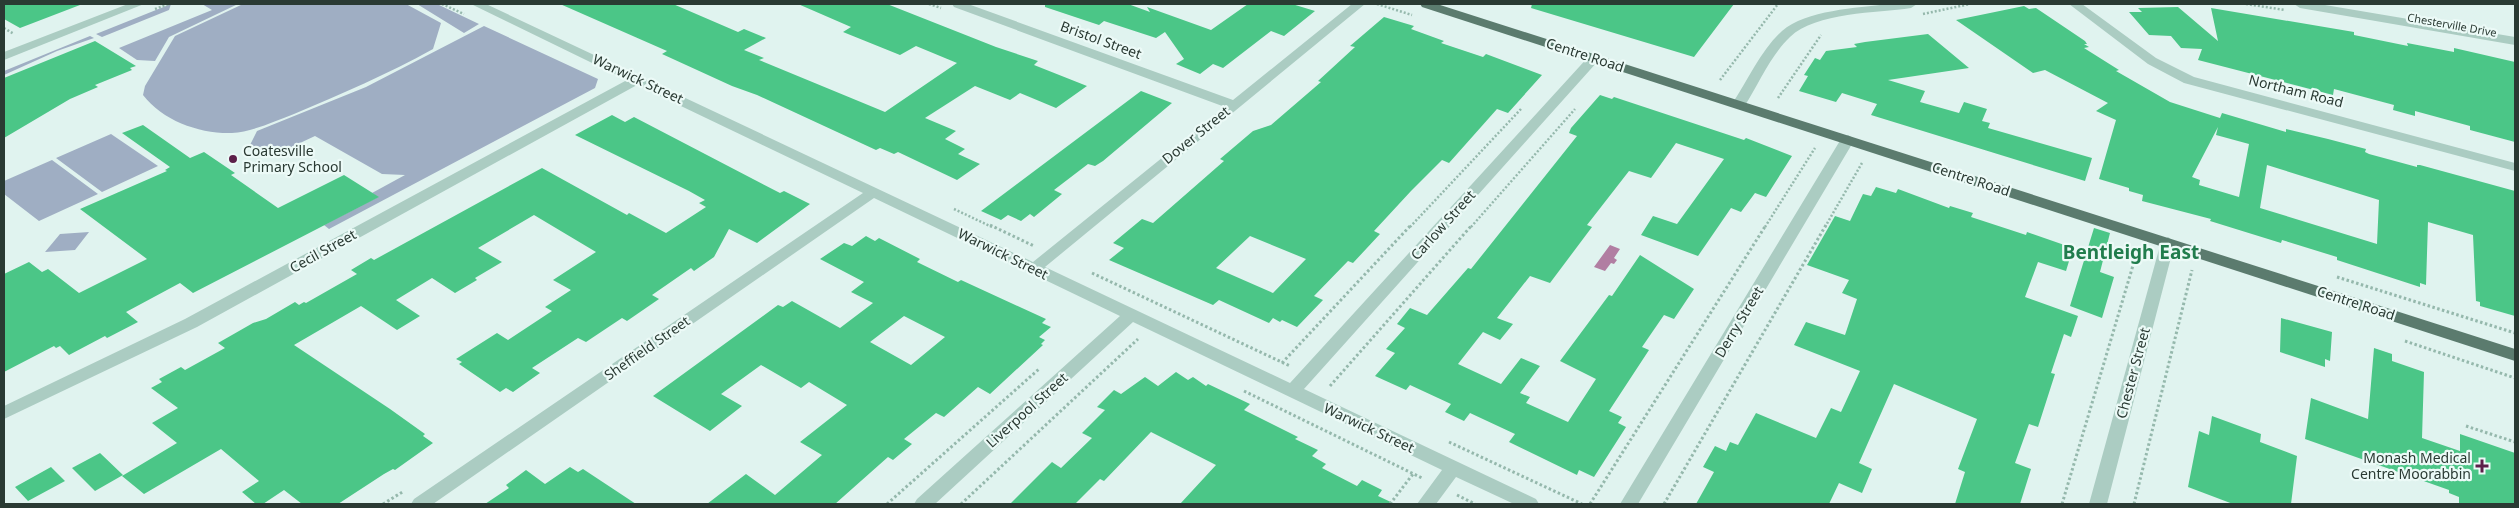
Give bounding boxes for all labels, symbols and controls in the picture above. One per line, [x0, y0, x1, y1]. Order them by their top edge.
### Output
street label: Chesterville Drive [2406, 9, 2498, 40]
street label: Bristol Street [1058, 16, 1144, 63]
street label: Centre Road [1544, 33, 1627, 76]
street label: Warwick Street [590, 49, 687, 108]
street label: Northam Road [2247, 70, 2345, 111]
street label: Dover Street [1158, 101, 1234, 168]
place label: Coatesville Primary School [243, 141, 342, 176]
marker: Coatesville Primary School [227, 153, 239, 165]
street label: Centre Road [1930, 157, 2013, 200]
street label: Carlow Street [1406, 186, 1479, 264]
street label: Cecil Street [286, 224, 359, 277]
street label: Warwick Street [955, 224, 1051, 284]
district label: Bentleigh East [2063, 239, 2199, 265]
street label: Centre Road [2315, 281, 2398, 324]
street label: Derry Street [1710, 283, 1767, 361]
street label: Sheffield Street [600, 311, 693, 384]
street label: Chester Street [2111, 325, 2154, 421]
street label: Liverpool Street [982, 368, 1072, 451]
street label: Warwick Street [1321, 398, 1418, 457]
place label: Monash Medical Centre Moorabbin [2351, 448, 2471, 483]
marker: Monash Medical Centre Moorabbin [2475, 459, 2489, 473]

